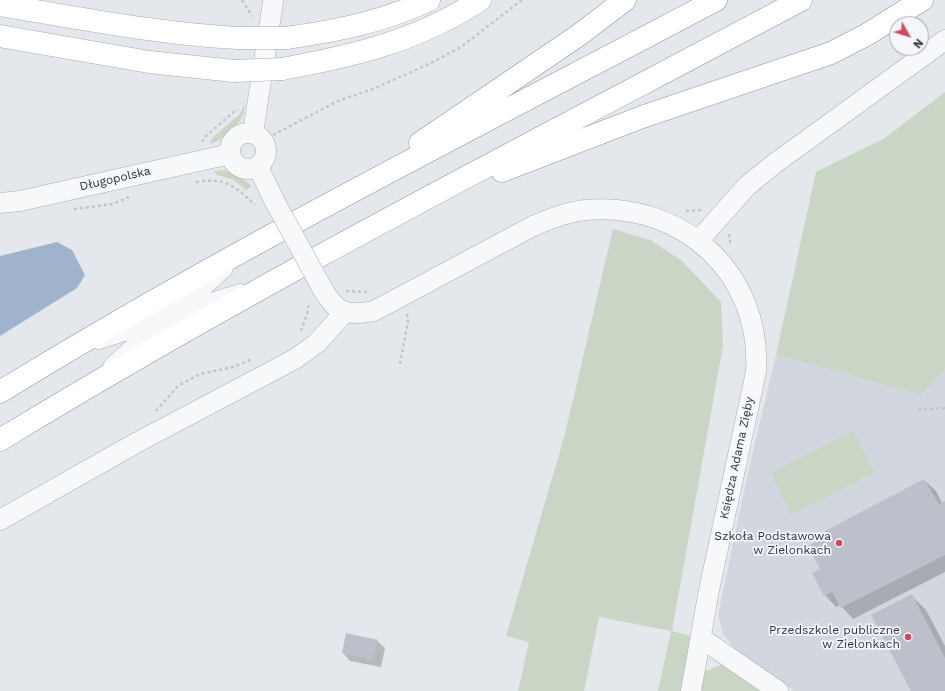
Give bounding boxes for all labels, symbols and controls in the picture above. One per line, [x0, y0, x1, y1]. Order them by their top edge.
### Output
north arrow [889, 16, 929, 56]
text: N [910, 36, 926, 50]
street label: Długopolska [78, 164, 152, 194]
street label: Księdza Adama Zięby [717, 396, 757, 520]
place label: Szkoła Podstawowa w Zielonkach [714, 529, 831, 557]
marker: Szkoła Podstawowa w Zielonkach [834, 538, 844, 548]
place label: Przedszkole publiczne w Zielonkach [769, 623, 900, 651]
marker: Przedszkole publiczne w Zielonkach [903, 632, 913, 642]

